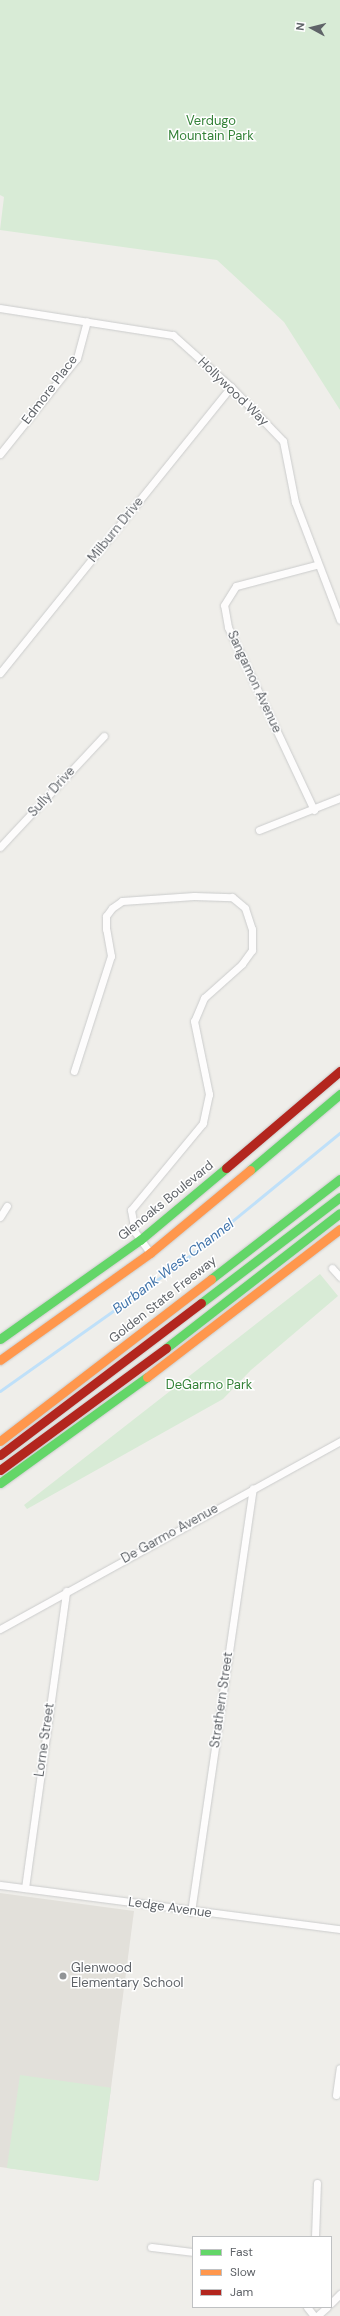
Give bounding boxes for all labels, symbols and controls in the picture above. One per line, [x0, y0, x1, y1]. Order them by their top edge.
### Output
north arrow [292, 8, 332, 48]
text: N [293, 22, 308, 31]
park label: Verdugo Mountain Park [168, 114, 254, 145]
street label: Edmore Place [19, 352, 81, 428]
street label: Hollywood Way [194, 354, 272, 430]
street label: Milburn Drive [85, 494, 147, 566]
street label: Sangamon Avenue [224, 629, 284, 735]
street label: Sully Drive [25, 764, 79, 820]
street label: Glenoaks Boulevard [115, 1158, 217, 1244]
water label: Burbank West Channel [109, 1215, 237, 1317]
street label: Golden State Freeway [106, 1253, 220, 1347]
park label: DeGarmo Park [166, 1377, 252, 1393]
street label: De Garmo Avenue [119, 1501, 221, 1567]
street label: Strathern Street [208, 1651, 236, 1749]
street label: Lorne Street [32, 1702, 58, 1778]
street label: Ledge Avenue [127, 1894, 213, 1922]
place label: Glenwood Elementary School [71, 1961, 183, 1992]
marker: Glenwood Elementary School [58, 1971, 68, 1981]
legend [192, 2236, 332, 2308]
text: Fast [230, 2244, 253, 2260]
text: Slow [230, 2264, 256, 2280]
text: Jam [230, 2284, 253, 2300]

